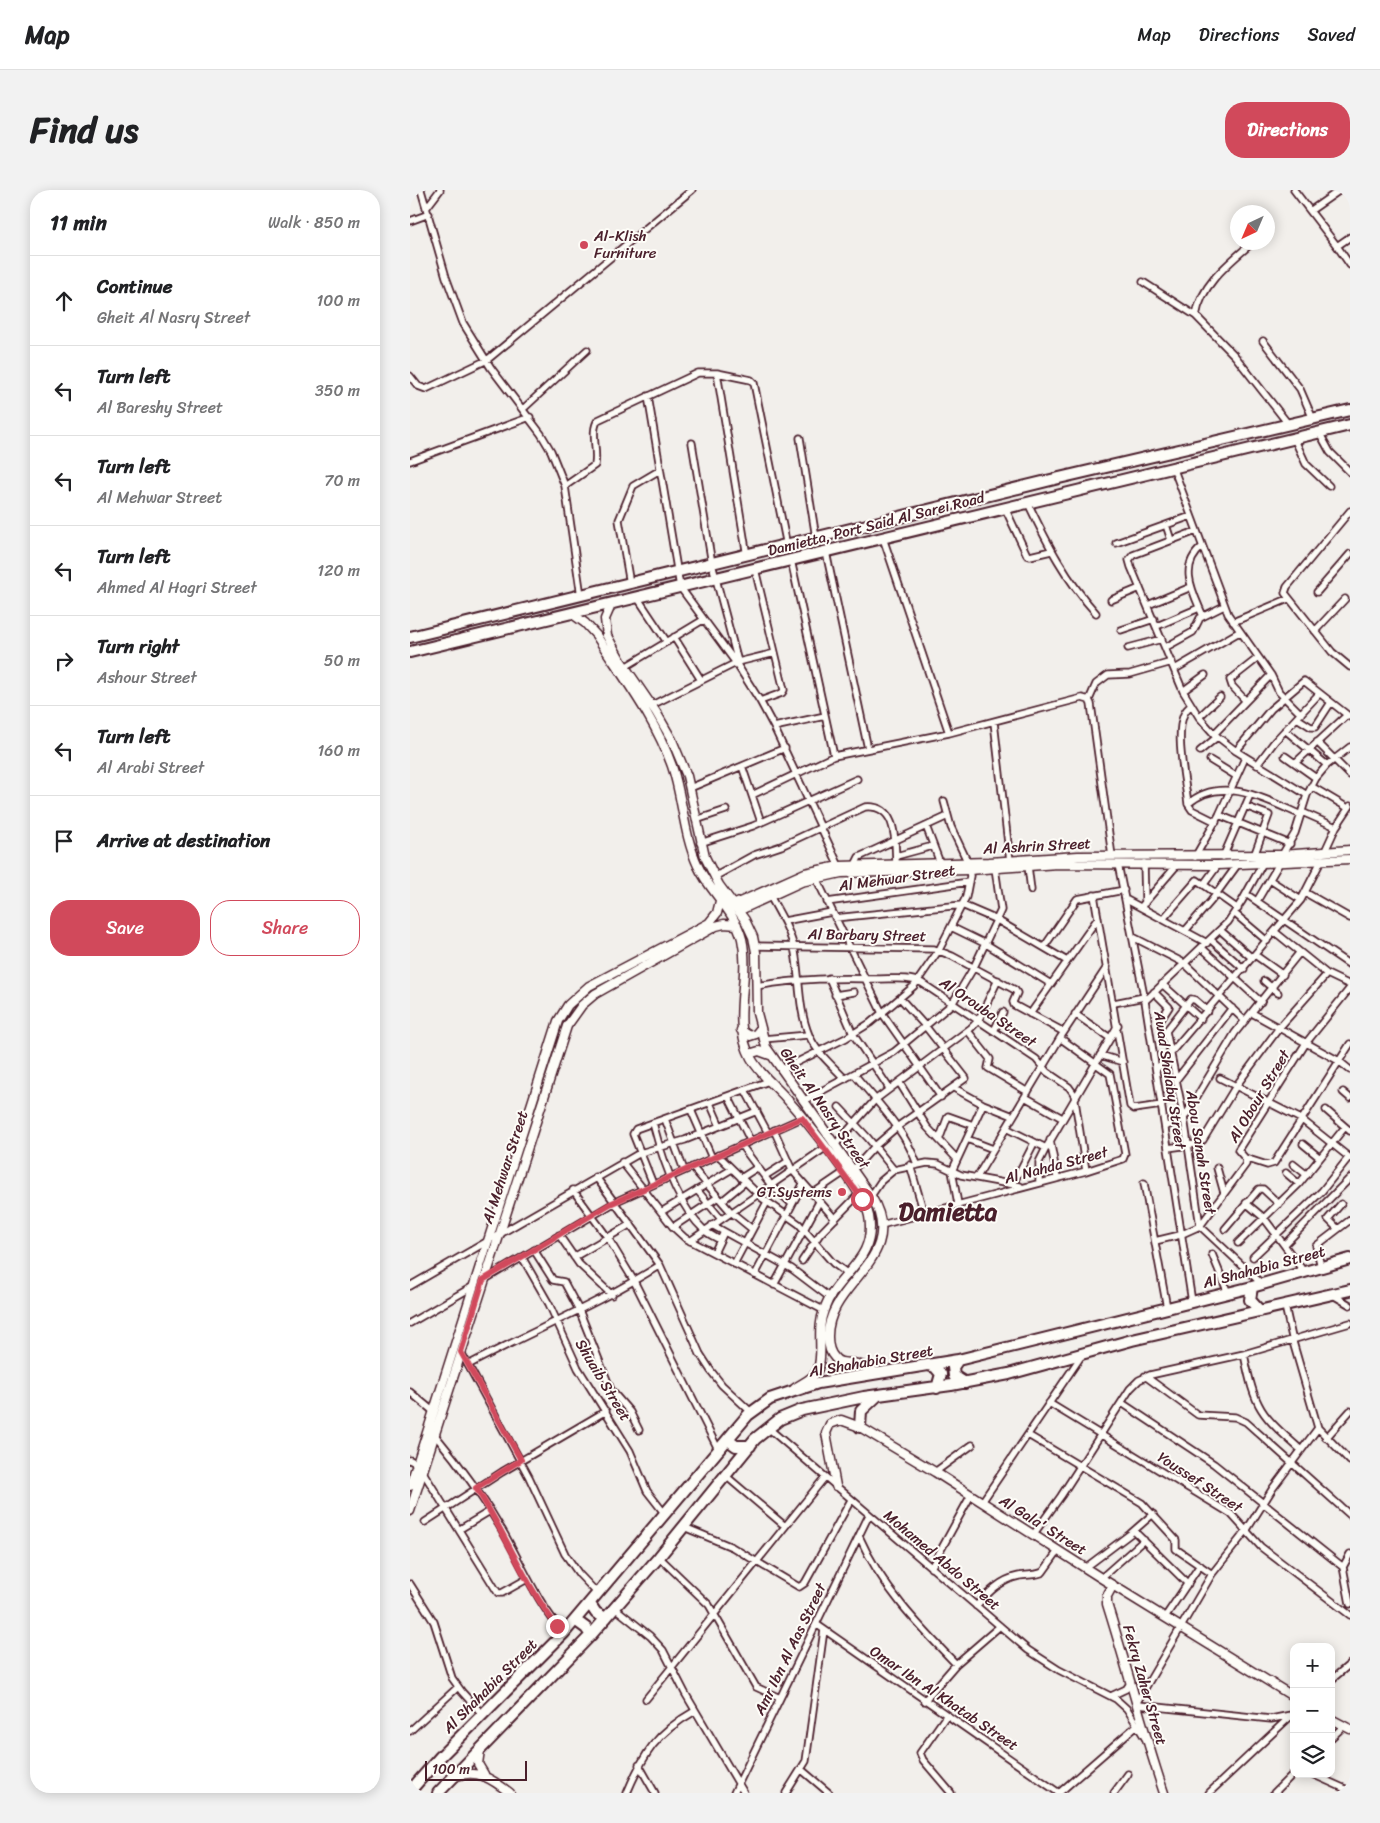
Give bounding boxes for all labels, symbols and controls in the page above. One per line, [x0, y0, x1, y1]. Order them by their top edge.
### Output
text: Map [25, 14, 69, 56]
text: Map [1138, 19, 1171, 51]
text: Directions [1199, 19, 1280, 51]
text: Saved [1308, 19, 1355, 51]
text: Find us [30, 99, 138, 161]
button: Directions [1225, 102, 1350, 158]
text: 11 min [50, 204, 107, 242]
north arrow [1230, 205, 1275, 250]
text: Walk · 850 m [268, 208, 360, 237]
place label: Al-Klish Furniture [593, 223, 657, 266]
marker: Al-Klish Furniture [578, 239, 590, 251]
text: Continue [97, 270, 173, 303]
text: 100 m [316, 286, 360, 315]
icon: ahead [50, 287, 78, 315]
text: Gheit Al Nasry Street [97, 303, 250, 332]
text: Turn left [97, 360, 170, 393]
text: 350 m [315, 376, 360, 405]
icon: left [50, 377, 78, 405]
text: Al Bareshy Street [97, 393, 223, 422]
text: Turn left [97, 450, 170, 483]
text: 70 m [324, 466, 360, 495]
icon: left [50, 467, 78, 495]
text: Al Mehwar Street [97, 483, 222, 512]
street label: Damietta, Port Said Al Sarei Road [765, 484, 988, 564]
text: Turn left [97, 540, 170, 573]
text: 120 m [317, 556, 360, 585]
icon: left [50, 557, 78, 585]
text: Ahmed Al Hagri Street [97, 573, 257, 602]
text: Turn right [97, 630, 179, 663]
text: 50 m [324, 646, 360, 675]
icon: right [50, 647, 78, 675]
text: Ashour Street [97, 663, 197, 692]
text: Turn left [97, 720, 170, 753]
text: 160 m [317, 736, 360, 765]
icon: left [50, 737, 78, 765]
text: Al Arabi Street [97, 753, 204, 782]
text: Arrive at destination [97, 824, 270, 857]
icon: arrive [50, 827, 78, 855]
street label: Al Ashrin Street [981, 830, 1092, 862]
street label: Al Mehwar Street [836, 857, 957, 899]
button: Save [50, 900, 200, 956]
button: Share [210, 900, 360, 956]
street label: Al Barbary Street [807, 921, 927, 949]
street label: Al Orouba Street [933, 969, 1043, 1055]
street label: Awad Shalaby Street [1146, 1008, 1194, 1152]
street label: Gheit Al Nasry Street [773, 1042, 877, 1175]
street label: Al Obour Street [1220, 1044, 1298, 1148]
street label: Abou Sanah Street [1178, 1087, 1224, 1217]
street label: Al Mehwar Street [474, 1107, 536, 1228]
street label: Al Nahda Street [1000, 1138, 1112, 1192]
place label: GT.Systems [757, 1179, 832, 1205]
marker: GT.Systems [836, 1186, 848, 1198]
route start [851, 1188, 874, 1211]
district label: Damietta [899, 1189, 998, 1234]
street label: Al Shahabia Street [1199, 1238, 1328, 1296]
street label: Shuaib Street [568, 1334, 638, 1427]
street label: Al Shahabia Street [806, 1337, 936, 1385]
street label: Youssef Street [1152, 1445, 1249, 1520]
street label: Al Gala' Street [993, 1487, 1092, 1563]
street label: Mohamed Abdo Street [878, 1503, 1007, 1617]
street label: Amr Ibn Al Aas Street [746, 1578, 834, 1721]
route end [546, 1615, 569, 1638]
street label: Fekry Zaher Street [1115, 1622, 1175, 1749]
street label: Al Shahabia Street [436, 1632, 544, 1740]
street label: Omar Ibn Al Khatab Street [864, 1638, 1024, 1758]
map controls [1290, 1643, 1335, 1778]
button: + [1290, 1643, 1335, 1688]
button: − [1290, 1688, 1335, 1733]
button: layers [1290, 1733, 1335, 1778]
text: 100 m [432, 1757, 470, 1782]
scale bar [425, 1758, 528, 1781]

